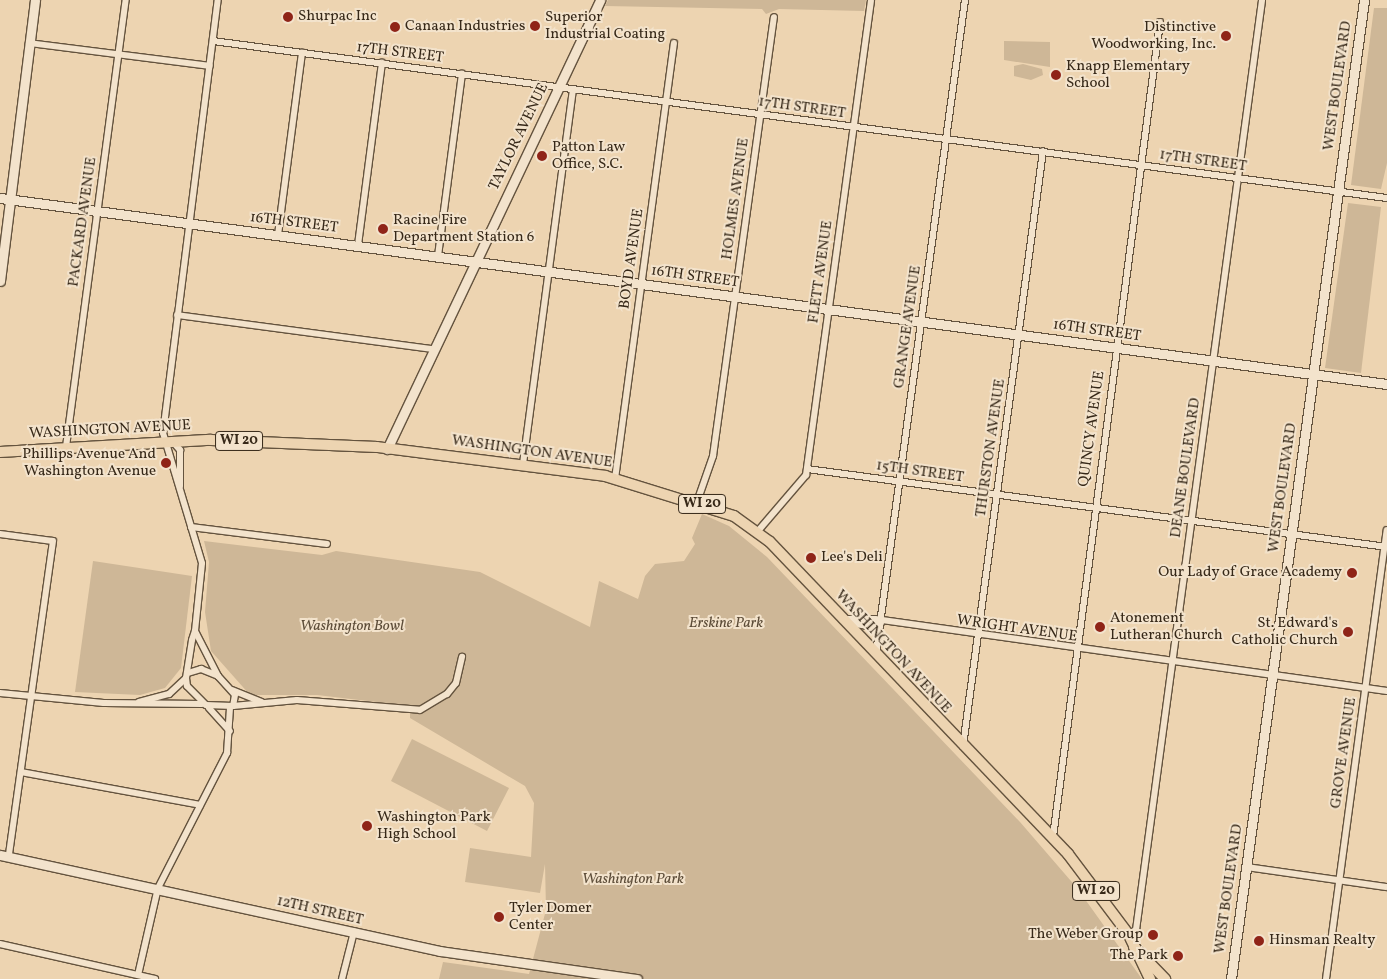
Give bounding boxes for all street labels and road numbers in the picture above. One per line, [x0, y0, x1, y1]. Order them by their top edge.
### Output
street label: WEST BOULEVARD [1320, 20, 1356, 152]
street label: 17TH STREET [355, 39, 445, 67]
street label: TAYLOR AVENUE [485, 80, 553, 194]
street label: 17TH STREET [757, 93, 847, 123]
street label: HOLMES AVENUE [719, 137, 753, 261]
street label: 17TH STREET [1158, 146, 1248, 176]
street label: PACKARD AVENUE [65, 156, 101, 288]
street label: BOYD AVENUE [616, 208, 648, 310]
street label: 16TH STREET [249, 209, 339, 237]
street label: FLETT AVENUE [805, 219, 837, 325]
street label: 16TH STREET [650, 262, 740, 292]
street label: GRANGE AVENUE [890, 264, 926, 390]
street label: 16TH STREET [1052, 316, 1142, 346]
street label: QUINCY AVENUE [1075, 370, 1109, 488]
street label: THURSTON AVENUE [972, 378, 1010, 518]
street label: DEANE BOULEVARD [1167, 397, 1205, 539]
street label: WASHINGTON AVENUE [29, 417, 191, 443]
street label: WEST BOULEVARD [1265, 422, 1301, 554]
road number: WI 20 [214, 430, 264, 452]
street label: WASHINGTON AVENUE [450, 432, 614, 472]
street label: 15TH STREET [875, 457, 965, 487]
road number: WI 20 [677, 492, 727, 516]
street label: WASHINGTON AVENUE [831, 587, 955, 717]
street label: WRIGHT AVENUE [955, 612, 1079, 646]
street label: GROVE AVENUE [1327, 696, 1361, 810]
street label: WEST BOULEVARD [1211, 823, 1247, 955]
road number: WI 20 [1071, 879, 1121, 902]
street label: 12TH STREET [275, 892, 365, 930]

